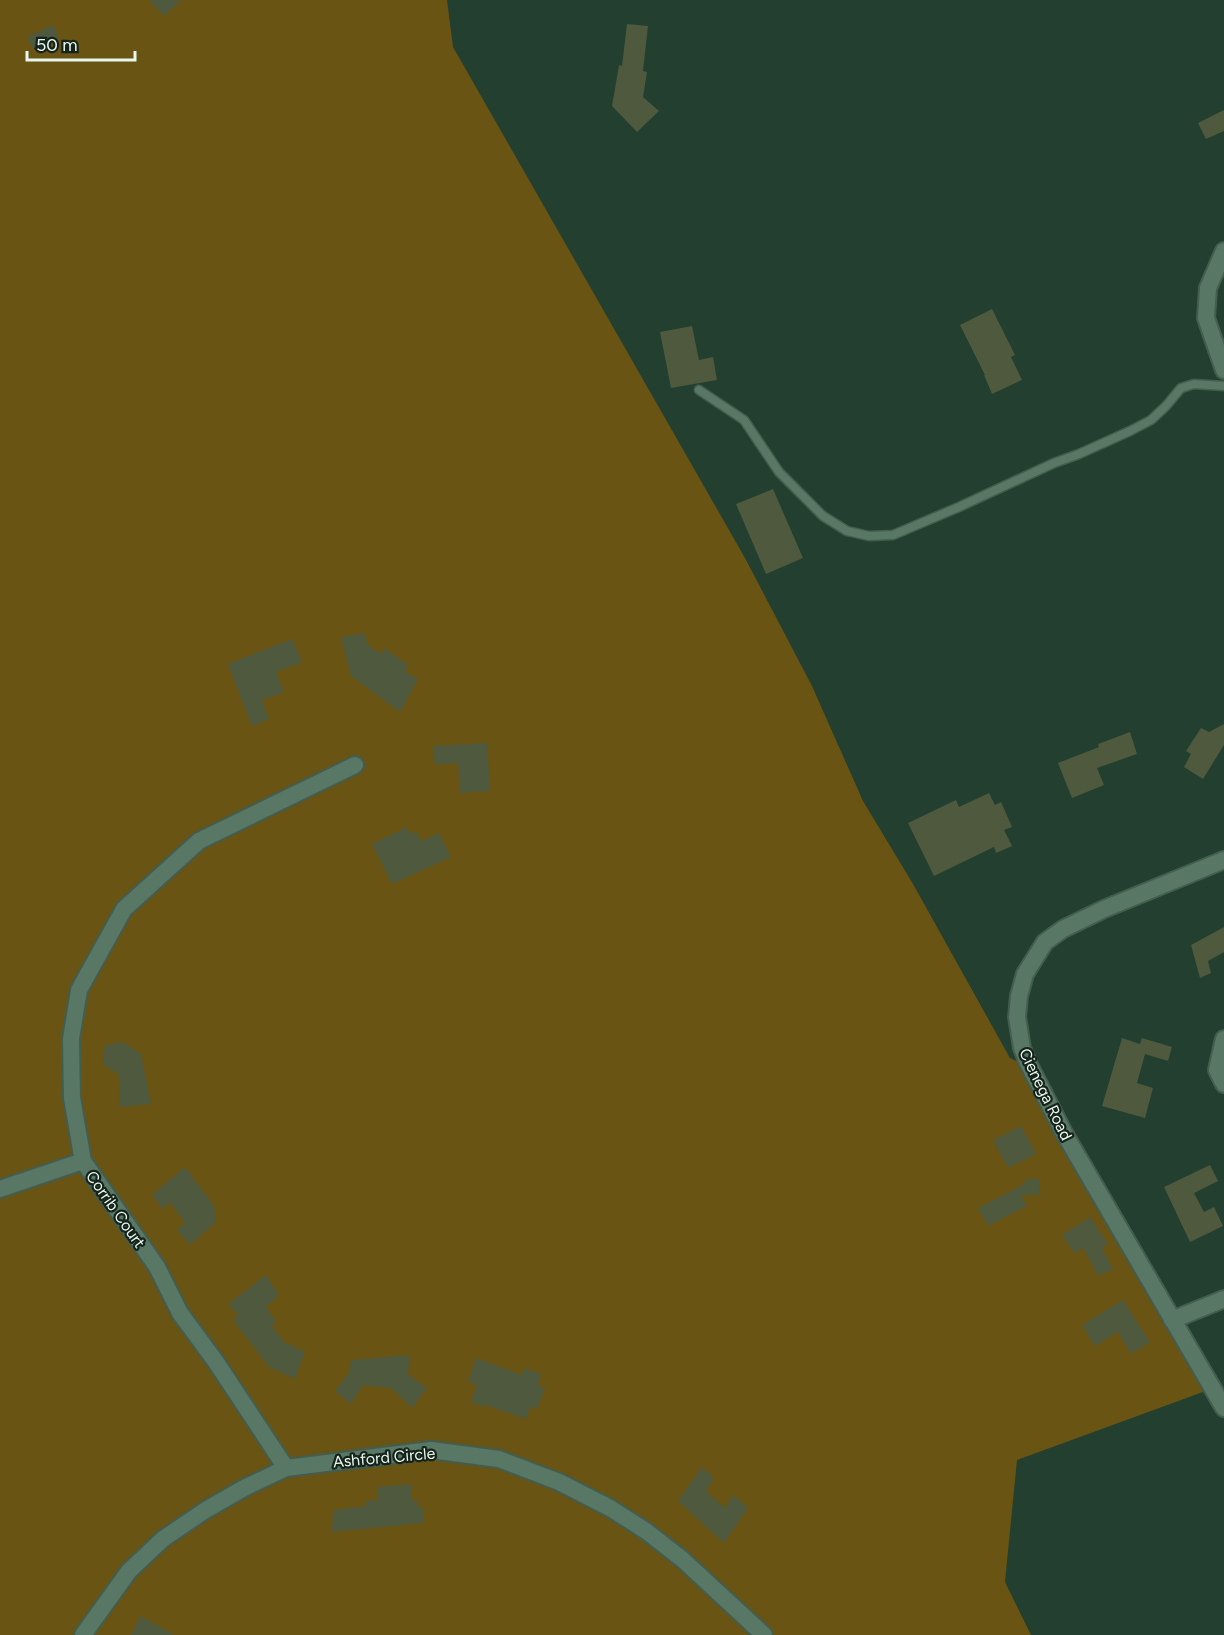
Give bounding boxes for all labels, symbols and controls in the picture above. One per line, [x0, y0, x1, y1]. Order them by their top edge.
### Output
scale bar [27, 24, 135, 62]
text: 50 m [36, 34, 78, 56]
street label: Cienega Road [1015, 1045, 1076, 1143]
street label: Corrib Court [82, 1167, 149, 1252]
street label: Ashford Circle [332, 1444, 436, 1471]

